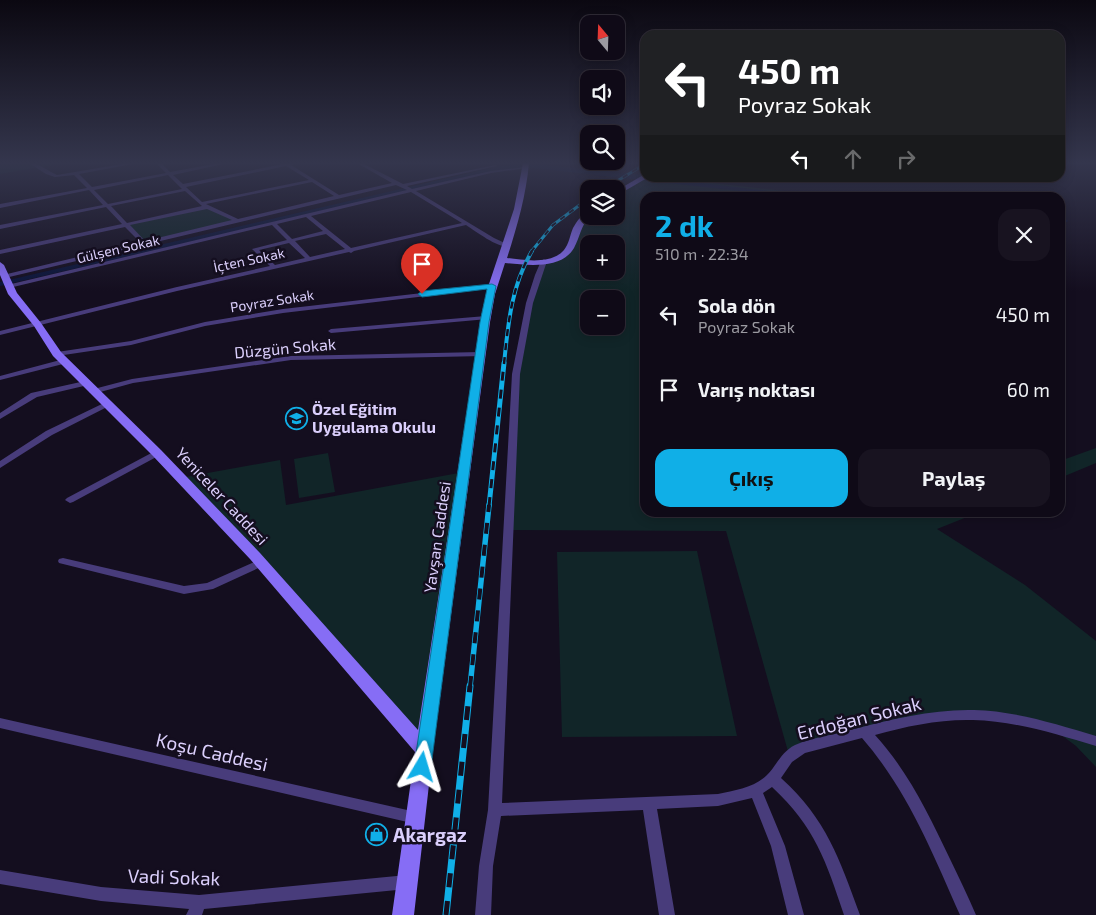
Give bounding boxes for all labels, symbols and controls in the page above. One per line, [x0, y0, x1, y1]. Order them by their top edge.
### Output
north arrow [580, 15, 625, 60]
map controls [580, 15, 625, 335]
text: 450 m [738, 49, 840, 91]
icon: left [655, 50, 720, 115]
button: sound [580, 70, 625, 115]
text: Poyraz Sokak [738, 91, 871, 117]
button: search [580, 125, 625, 170]
icon: left [786, 145, 814, 173]
icon: ahead [839, 145, 867, 173]
icon: right [892, 145, 920, 173]
button: layers [580, 180, 625, 225]
text: 2 dk [655, 207, 714, 243]
button: close [998, 209, 1050, 261]
street label: Gülşen Sokak [75, 231, 161, 267]
button: + [580, 235, 625, 280]
pin [401, 243, 443, 294]
street label: İçten Sokak [212, 244, 286, 276]
text: 510 m · 22:34 [655, 244, 749, 263]
icon: arrive [408, 250, 436, 278]
street label: Poyraz Sokak [229, 285, 315, 316]
button: − [580, 290, 625, 335]
text: Sola dön [698, 294, 775, 317]
icon: left [655, 301, 683, 329]
text: 450 m [996, 303, 1050, 326]
text: Poyraz Sokak [698, 317, 795, 336]
street label: Düzgün Sokak [233, 334, 337, 361]
icon: arrive [655, 376, 683, 404]
text: Varış noktası [698, 378, 815, 401]
text: 60 m [1007, 378, 1050, 401]
place label: Özel Eğitim Uygulama Okulu [312, 399, 436, 437]
school or university icon: Özel Eğitim Uygulama Okulu [284, 406, 308, 430]
street label: Yeniceler Caddesi [172, 443, 272, 548]
button: Çıkış [655, 449, 848, 507]
button: Paylaş [858, 449, 1050, 507]
street label: Yavşan Caddesi [419, 480, 455, 594]
street label: Erdoğan Sokak [794, 691, 924, 744]
street label: Koşu Caddesi [154, 727, 270, 777]
position arrow [395, 740, 447, 792]
shop icon: Akargaz [365, 823, 389, 847]
place label: Akargaz [393, 823, 467, 846]
street label: Vadi Sokak [127, 863, 221, 890]

